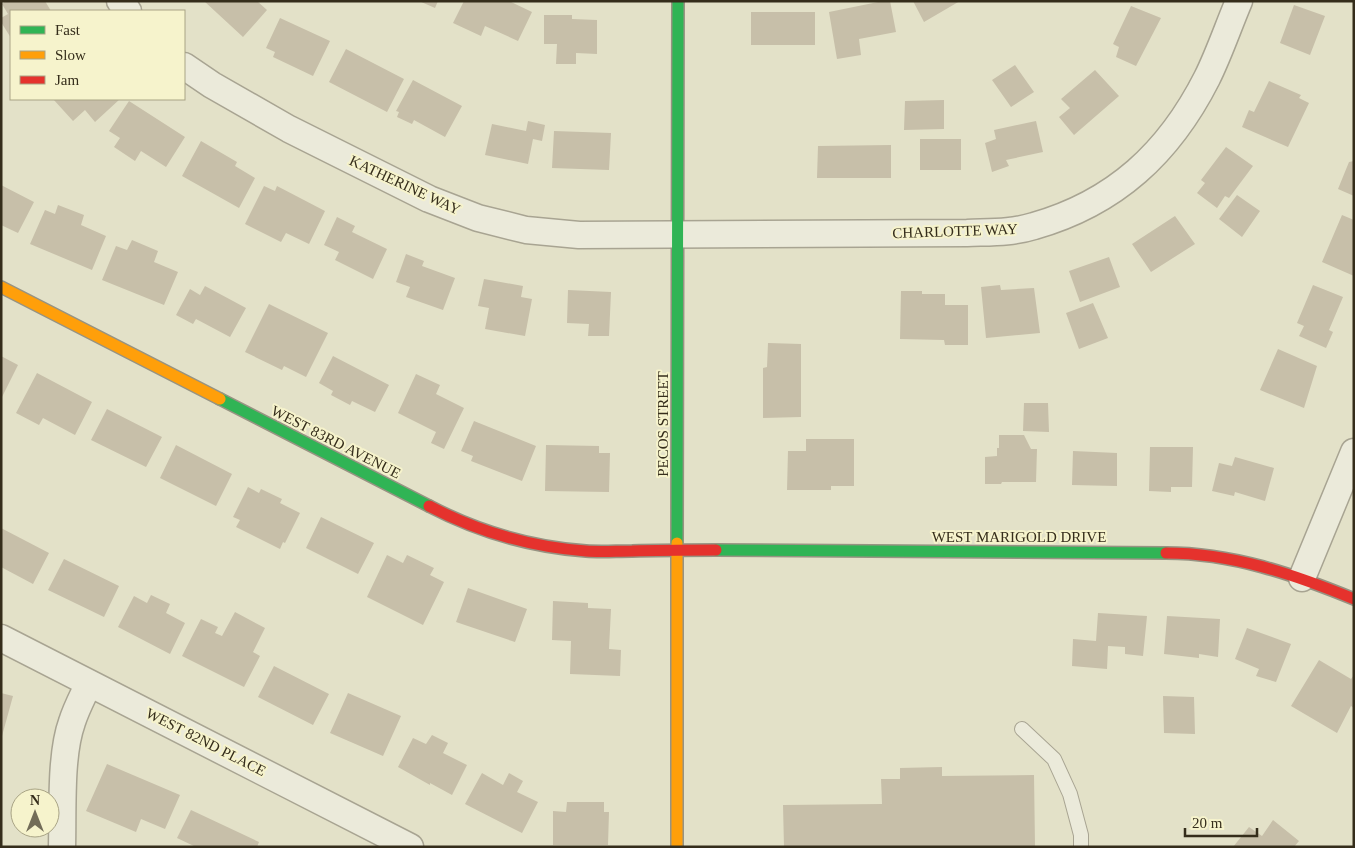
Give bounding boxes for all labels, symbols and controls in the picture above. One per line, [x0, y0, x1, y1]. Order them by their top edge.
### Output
legend [10, 10, 185, 100]
text: Fast [55, 22, 81, 38]
text: Slow [55, 47, 86, 63]
text: Jam [55, 72, 79, 88]
street label: KATHERINE WAY [347, 152, 463, 218]
street label: CHARLOTTE WAY [892, 221, 1018, 241]
street label: PECOS STREET [655, 371, 671, 477]
street label: WEST 83RD AVENUE [269, 402, 403, 482]
street label: WEST MARIGOLD DRIVE [932, 529, 1106, 545]
street label: WEST 82ND PLACE [143, 705, 269, 779]
north arrow [10, 788, 60, 838]
text: N [30, 793, 40, 808]
scale bar [1185, 806, 1258, 838]
text: 20 m [1192, 815, 1223, 831]

